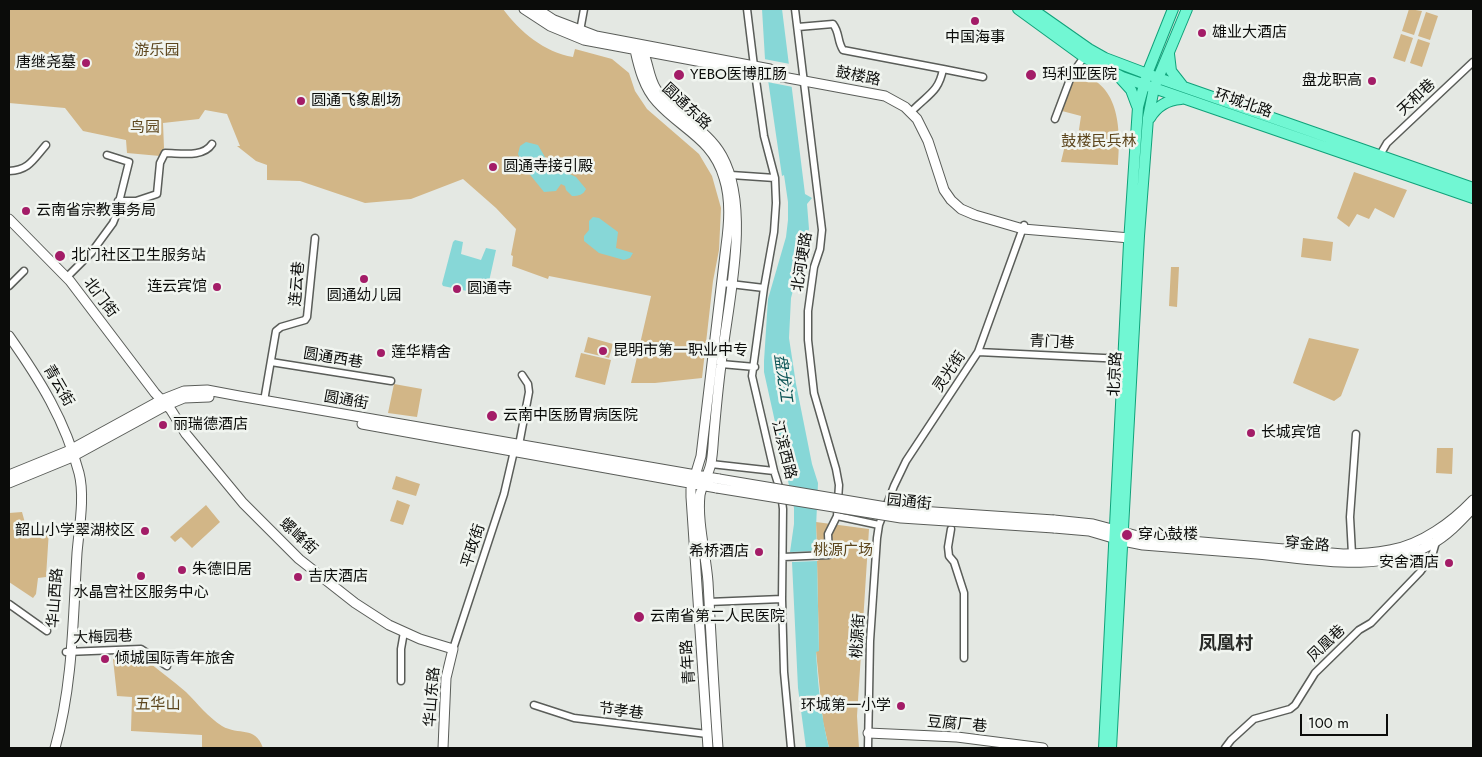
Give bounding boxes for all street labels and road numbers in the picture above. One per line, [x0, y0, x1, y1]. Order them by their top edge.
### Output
street label: 鼓楼路 [834, 64, 882, 90]
street label: 天和巷 [1394, 76, 1440, 120]
street label: 圆通东路 [658, 80, 714, 134]
street label: 环城北路 [1212, 86, 1274, 122]
street label: 北河埂路 [789, 231, 817, 293]
street label: 连云巷 [287, 261, 309, 307]
street label: 北门街 [79, 275, 121, 321]
street label: 青门巷 [1029, 333, 1075, 353]
street label: 圆通西巷 [302, 345, 364, 373]
street label: 灵光街 [930, 348, 970, 396]
street label: 北京路 [1106, 351, 1126, 397]
street label: 青云街 [39, 362, 77, 410]
street label: 圆通街 [322, 388, 370, 414]
street label: 江滨西路 [767, 419, 799, 481]
street label: 园通街 [886, 492, 932, 514]
street label: 螺峰街 [275, 515, 321, 559]
street label: 平政街 [458, 522, 490, 570]
street label: 穿金路 [1284, 534, 1330, 556]
street label: 华山西路 [45, 567, 67, 629]
street label: 桃源街 [848, 613, 870, 659]
street label: 凤凰巷 [1305, 622, 1349, 666]
street label: 大梅园巷 [73, 628, 133, 648]
street label: 青年路 [678, 639, 700, 685]
street label: 华山东路 [422, 666, 444, 728]
street label: 节孝巷 [598, 700, 644, 724]
street label: 豆腐厂巷 [926, 713, 988, 737]

